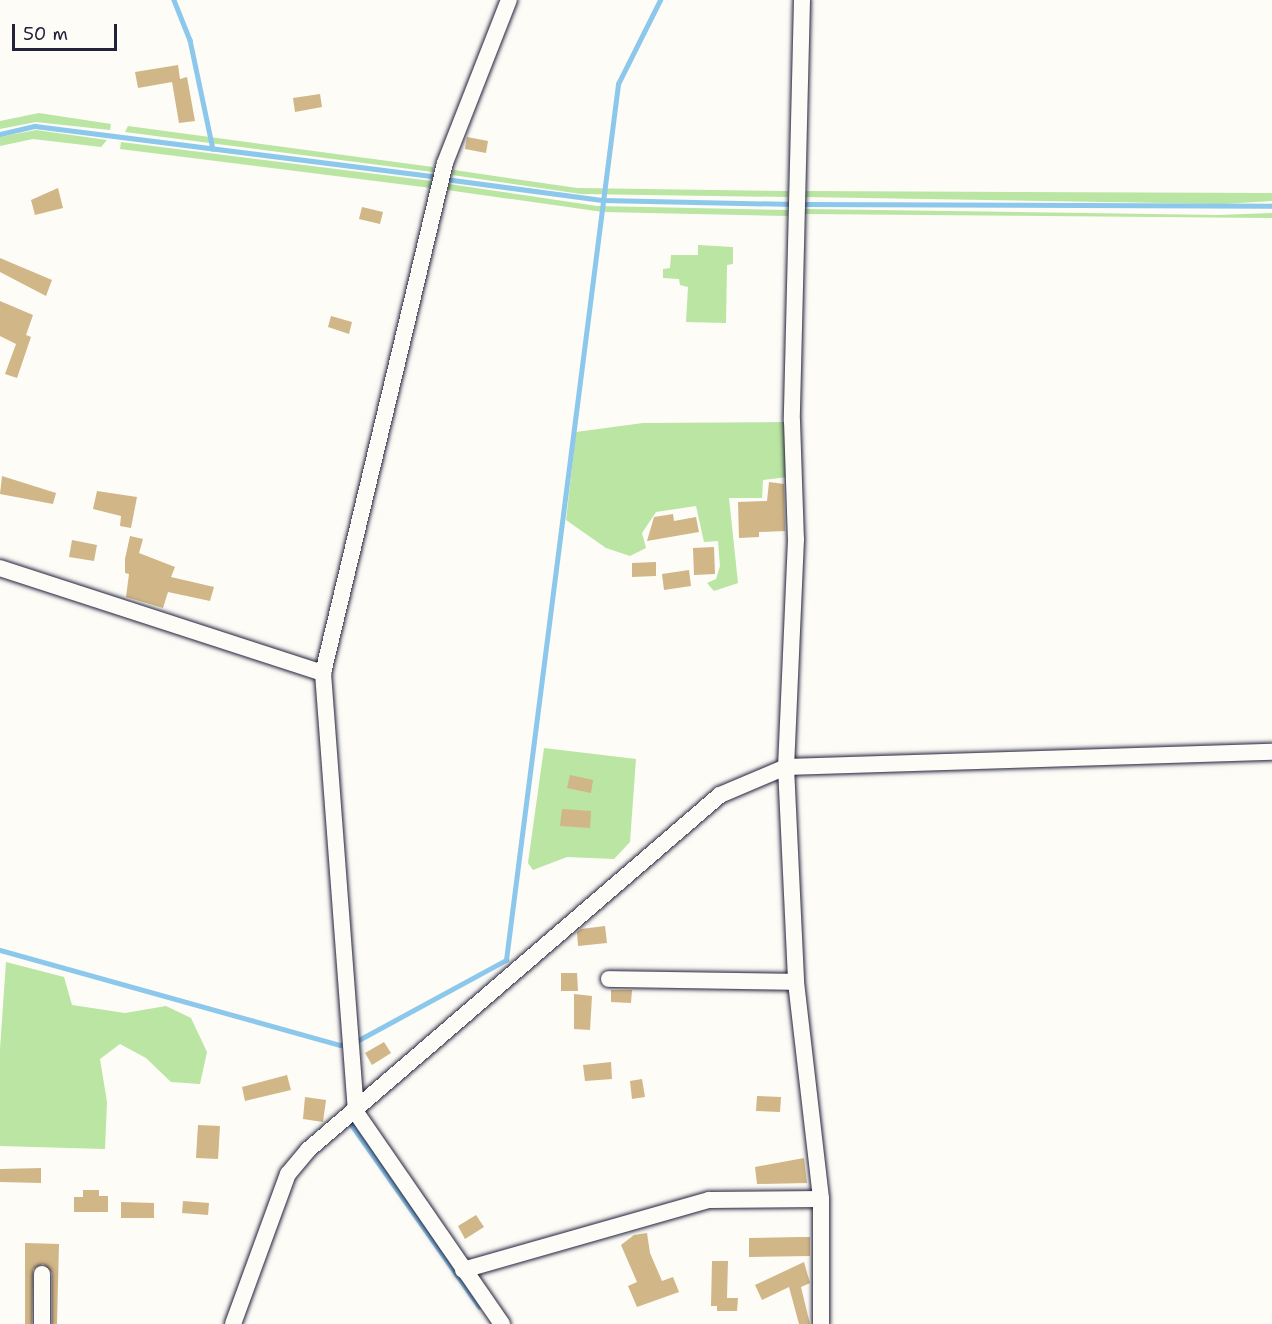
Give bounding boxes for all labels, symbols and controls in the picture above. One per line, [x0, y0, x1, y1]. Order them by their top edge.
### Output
scale bar [15, 12, 120, 50]
text: 50 m [23, 22, 68, 46]

